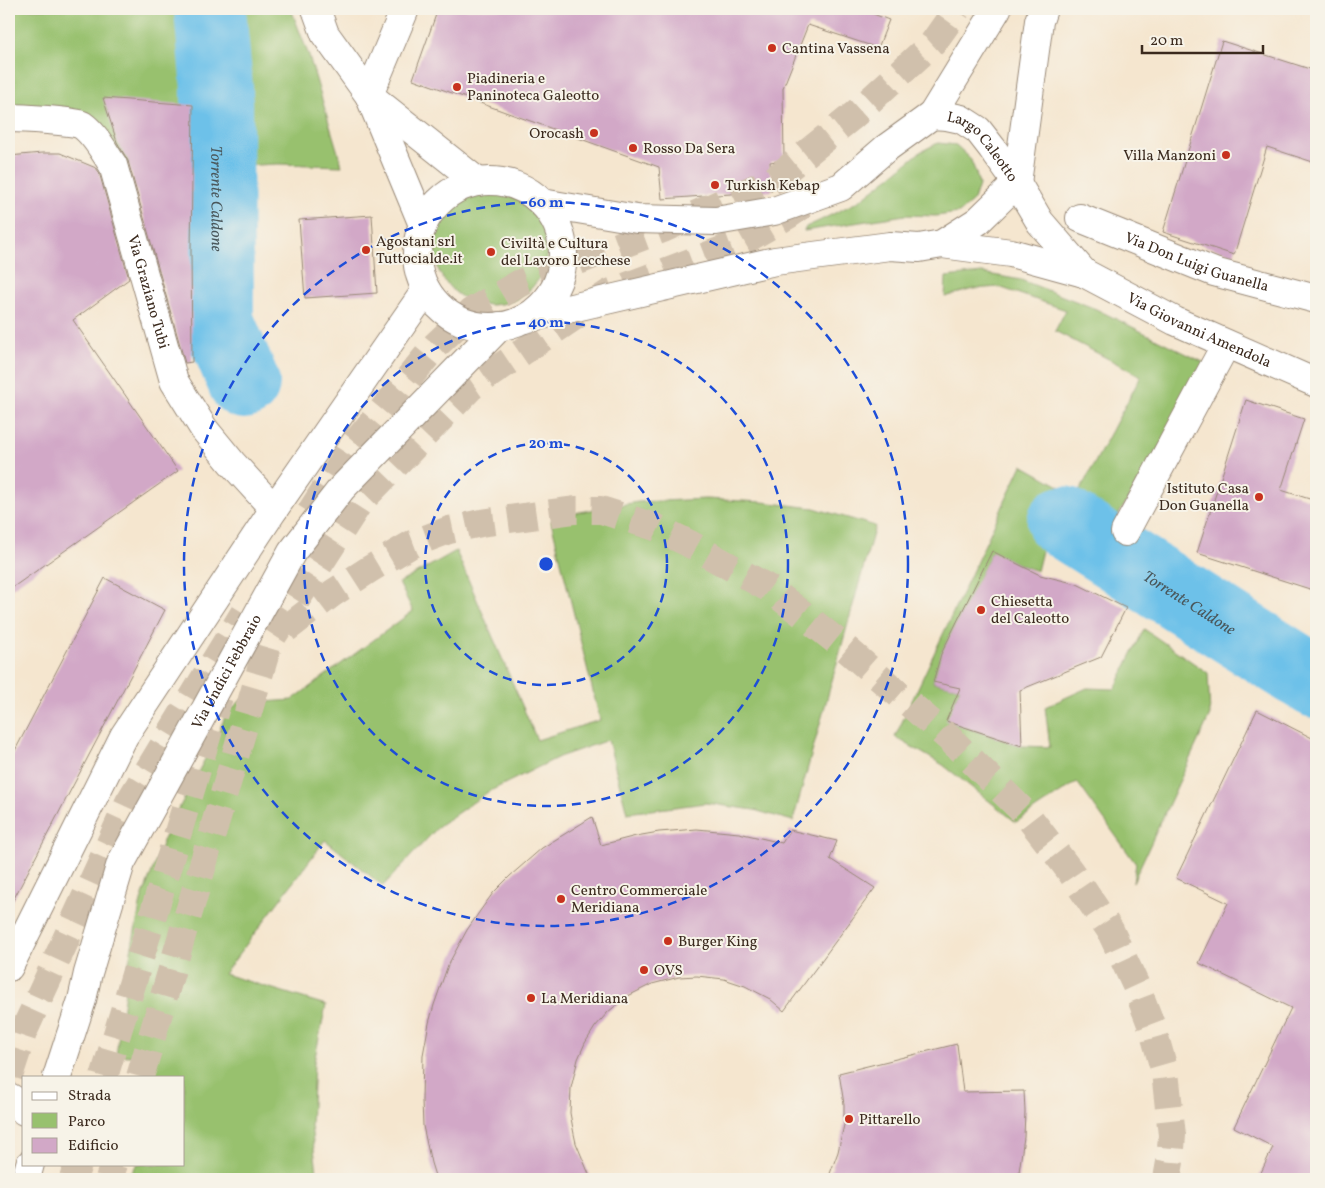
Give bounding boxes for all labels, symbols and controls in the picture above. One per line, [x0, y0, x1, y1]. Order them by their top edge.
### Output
scale bar [1142, 22, 1264, 54]
text: 20 m [1150, 31, 1183, 52]
place label: Cantina Vassena [782, 39, 890, 60]
marker: Cantina Vassena [766, 42, 778, 54]
place label: Piadineria e Paninoteca Galeotto [467, 69, 599, 107]
marker: Piadineria e Paninoteca Galeotto [451, 81, 463, 93]
street label: Largo Caleotto [945, 107, 1022, 187]
place label: Orocash [529, 124, 584, 145]
marker: Orocash [588, 127, 600, 139]
place label: Rosso Da Sera [643, 139, 735, 160]
marker: Rosso Da Sera [627, 142, 639, 154]
water label: Torrente Caldone [204, 146, 227, 252]
place label: Villa Manzoni [1123, 146, 1216, 167]
marker: Villa Manzoni [1220, 149, 1232, 161]
place label: Turkish Kebap [725, 176, 820, 197]
marker: Turkish Kebap [709, 179, 721, 191]
text: 60 m [529, 193, 564, 214]
street label: Via Don Luigi Guanella [1121, 228, 1271, 298]
place label: Agostani srl Tuttocialde.it [376, 232, 463, 270]
street label: Via Graziano Tubi [121, 233, 173, 351]
place label: Civiltà e Cultura del Lavoro Lecchese [501, 234, 631, 272]
marker: Agostani srl Tuttocialde.it [360, 244, 372, 256]
marker: Civiltà e Cultura del Lavoro Lecchese [485, 246, 497, 258]
street label: Via Giovanni Amendola [1123, 288, 1274, 374]
text: 40 m [528, 313, 564, 334]
text: 20 m [529, 434, 564, 455]
place label: Istituto Casa Don Guanella [1159, 479, 1249, 517]
marker: Istituto Casa Don Guanella [1253, 491, 1265, 503]
centre of rings [537, 555, 555, 573]
water label: Torrente Caldone [1138, 566, 1239, 641]
place label: Chiesetta del Caleotto [991, 592, 1069, 630]
marker: Chiesetta del Caleotto [975, 604, 987, 616]
street label: Via Undici Febbraio [188, 611, 268, 733]
place label: Centro Commerciale Meridiana [571, 881, 707, 919]
marker: Centro Commerciale Meridiana [555, 893, 567, 905]
place label: Burger King [678, 932, 758, 953]
marker: Burger King [662, 935, 674, 947]
place label: OVS [654, 961, 683, 982]
marker: OVS [638, 964, 650, 976]
place label: La Meridiana [541, 989, 628, 1010]
marker: La Meridiana [525, 992, 537, 1004]
legend [22, 1076, 185, 1166]
text: Strada [68, 1086, 111, 1107]
place label: Pittarello [859, 1110, 920, 1131]
text: Parco [68, 1112, 105, 1133]
marker: Pittarello [843, 1113, 855, 1125]
text: Edificio [68, 1136, 119, 1157]

